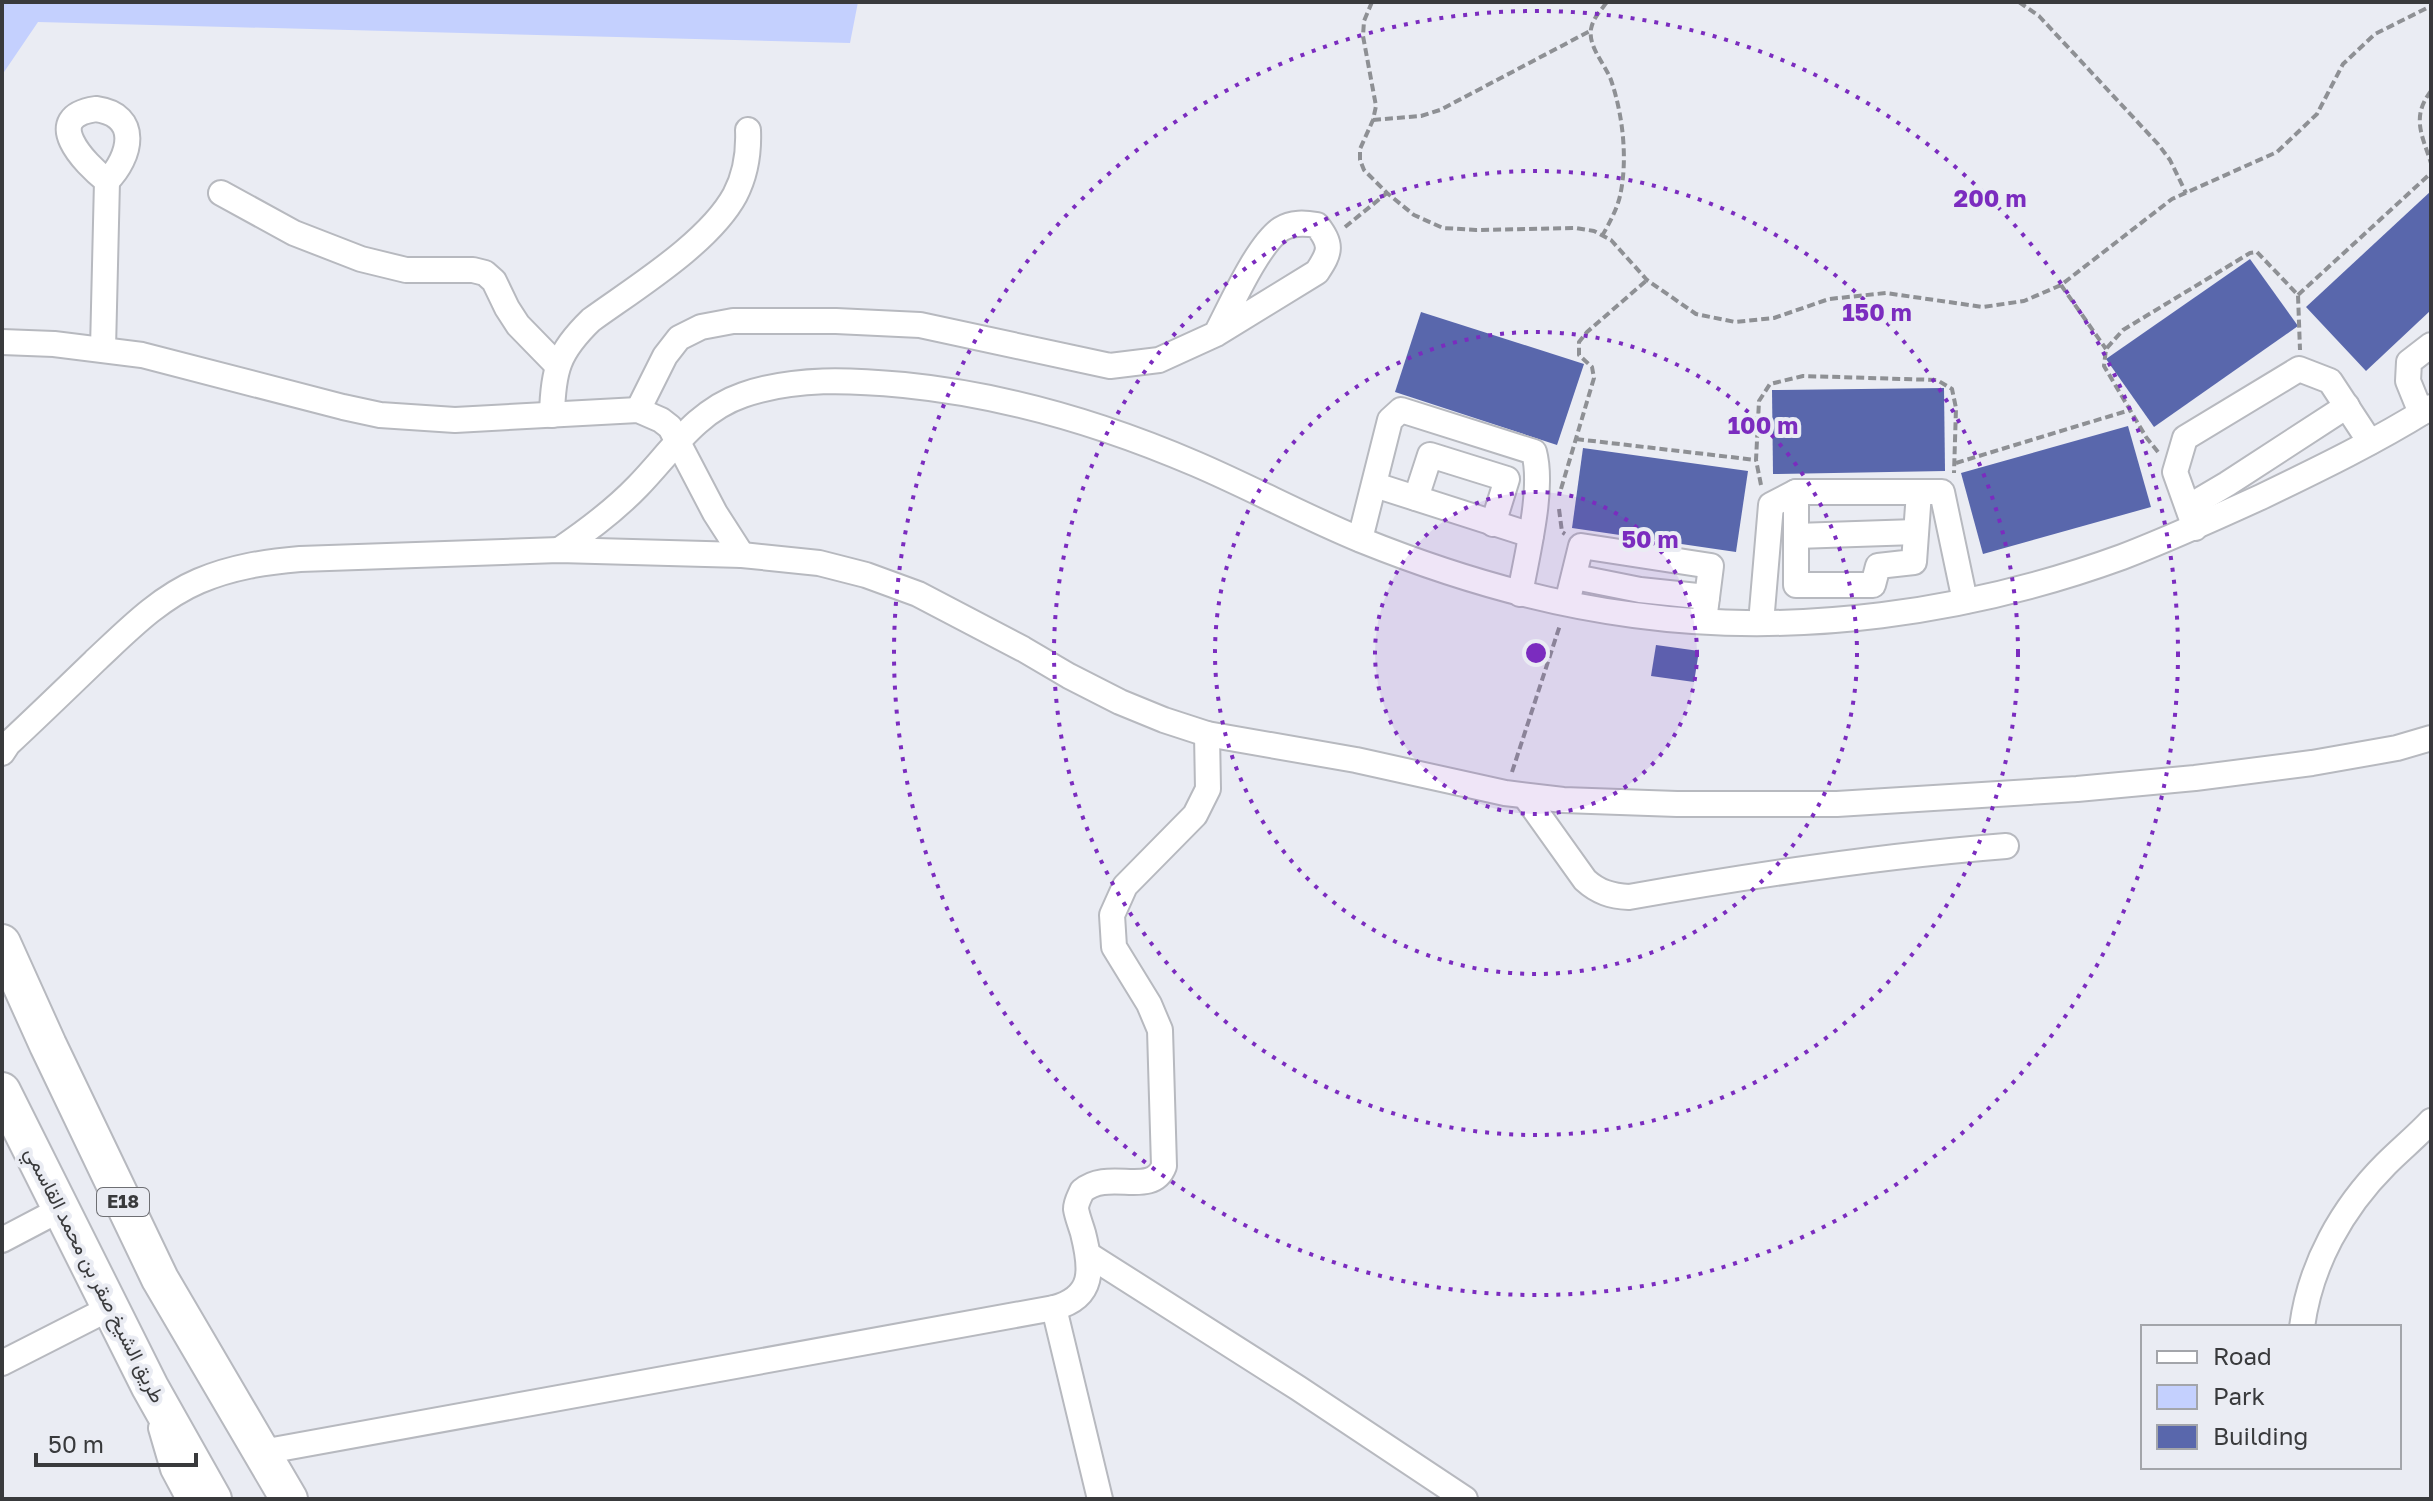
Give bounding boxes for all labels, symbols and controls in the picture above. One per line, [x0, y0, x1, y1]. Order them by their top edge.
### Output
text: 200 m [1954, 183, 2026, 212]
text: 150 m [1842, 297, 1912, 326]
text: 100 m [1728, 410, 1798, 439]
text: 50 m [1621, 524, 1679, 553]
centre of rings [1522, 639, 1550, 667]
street label: طريق الشيخ صقر بن محمد القاسمي [15, 1143, 171, 1409]
road number: E18 [97, 1188, 149, 1216]
legend [2141, 1325, 2401, 1469]
text: Road [2213, 1341, 2272, 1370]
text: Park [2213, 1381, 2265, 1410]
scale bar [36, 1417, 196, 1467]
text: Building [2213, 1421, 2308, 1450]
text: 50 m [48, 1429, 104, 1458]

